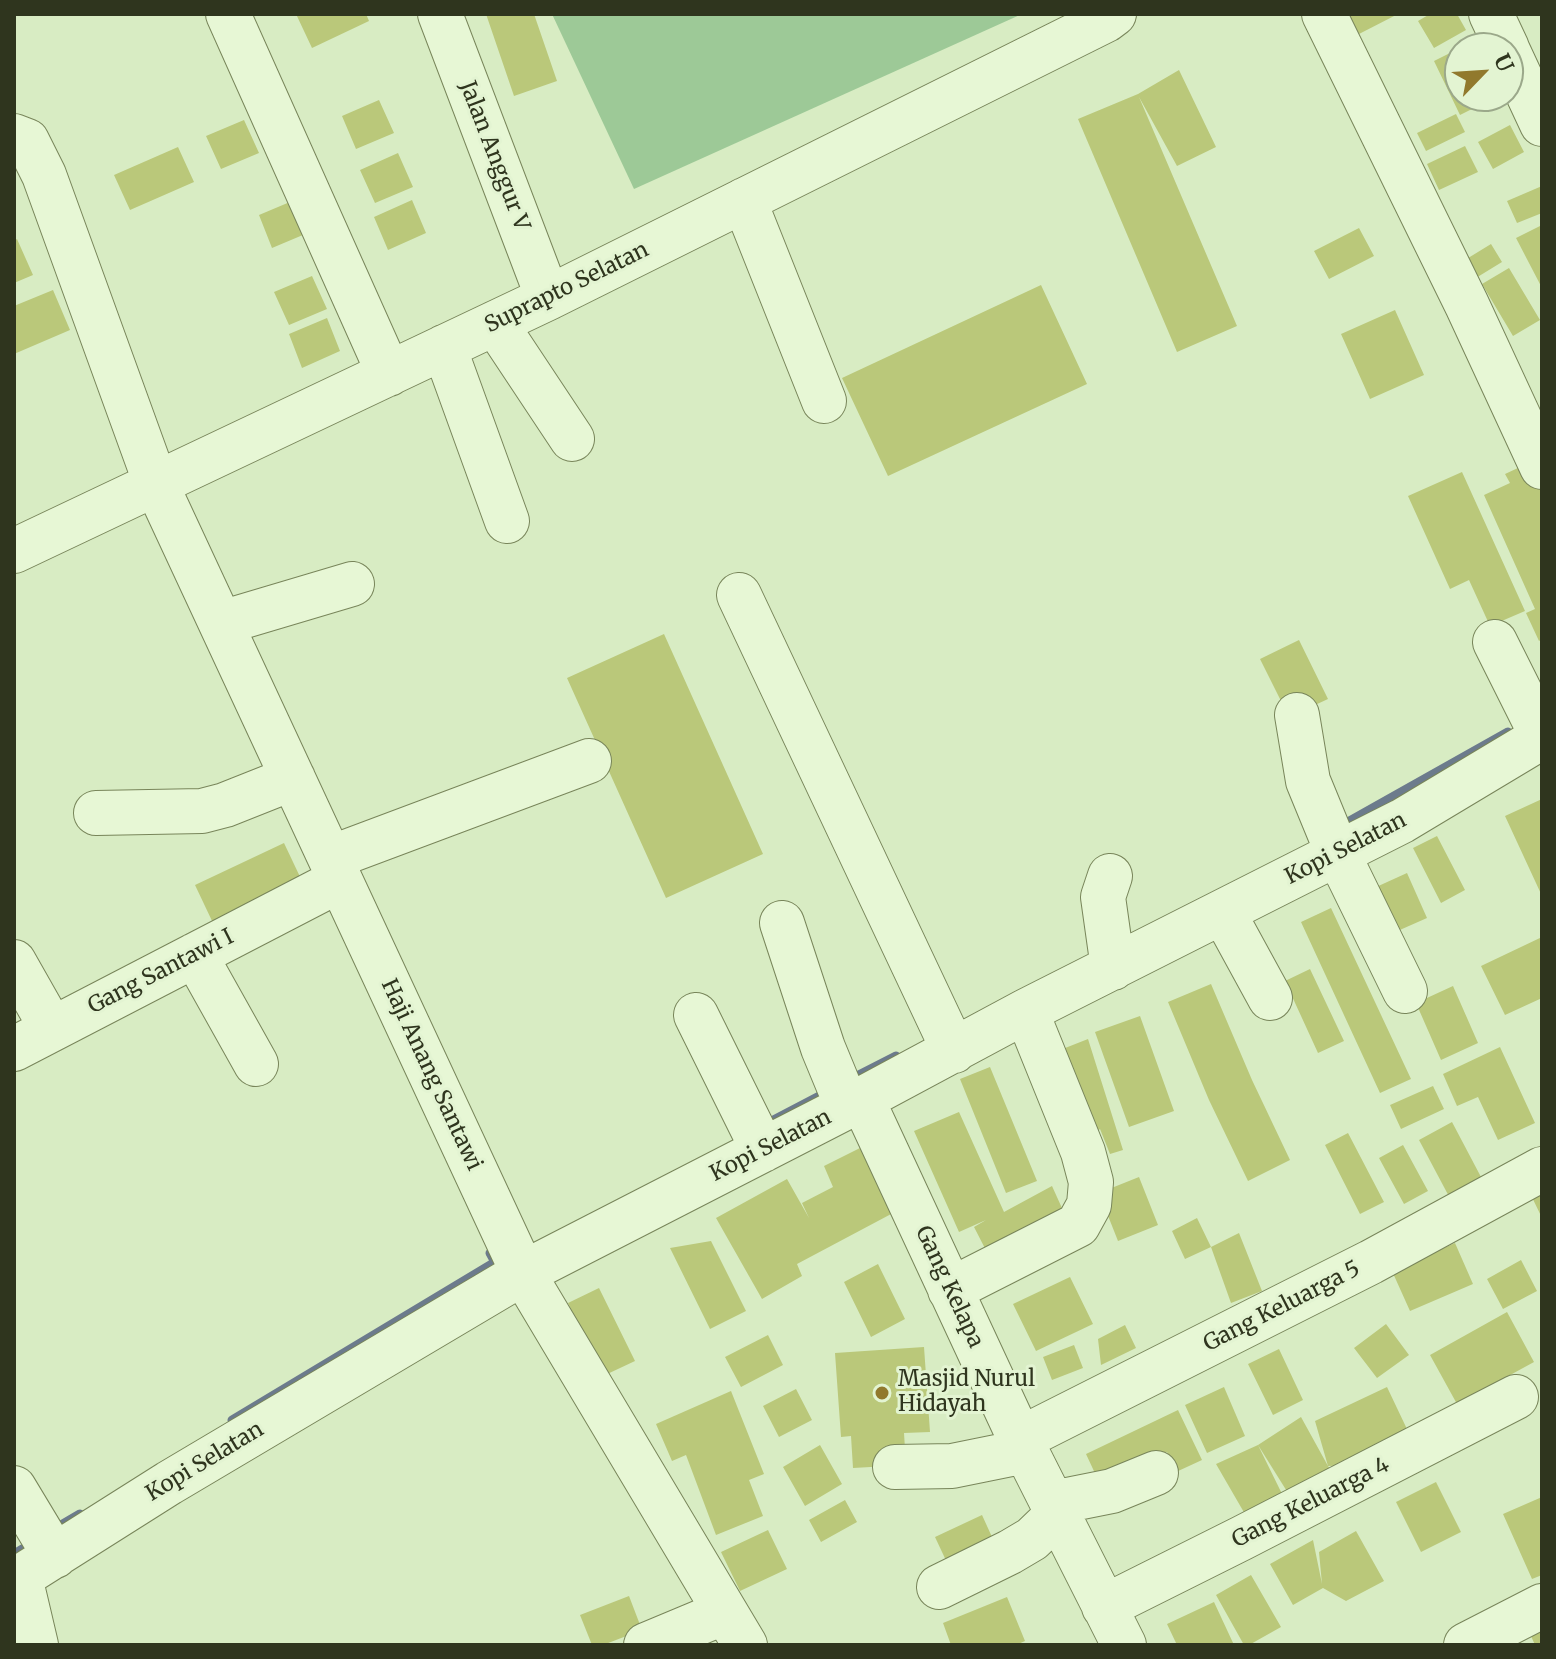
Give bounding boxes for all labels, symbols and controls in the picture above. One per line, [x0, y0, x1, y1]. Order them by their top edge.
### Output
north arrow [1444, 32, 1524, 112]
text: U [1488, 49, 1520, 76]
street label: Jalan Anggur V [453, 78, 535, 234]
street label: Suprapto Selatan [481, 237, 653, 339]
street label: Kopi Selatan [1281, 807, 1411, 891]
street label: Gang Santawi I [84, 924, 238, 1020]
street label: Haji Anang Santawi [375, 975, 487, 1175]
street label: Kopi Selatan [706, 1104, 836, 1188]
street label: Gang Kelapa [909, 1222, 989, 1352]
street label: Gang Keluarga 5 [1199, 1256, 1365, 1358]
place label: Masjid Nurul Hidayah [898, 1367, 1035, 1418]
marker: Masjid Nurul Hidayah [873, 1384, 891, 1402]
street label: Kopi Selatan [141, 1417, 269, 1507]
street label: Gang Keluarga 4 [1228, 1452, 1394, 1554]

